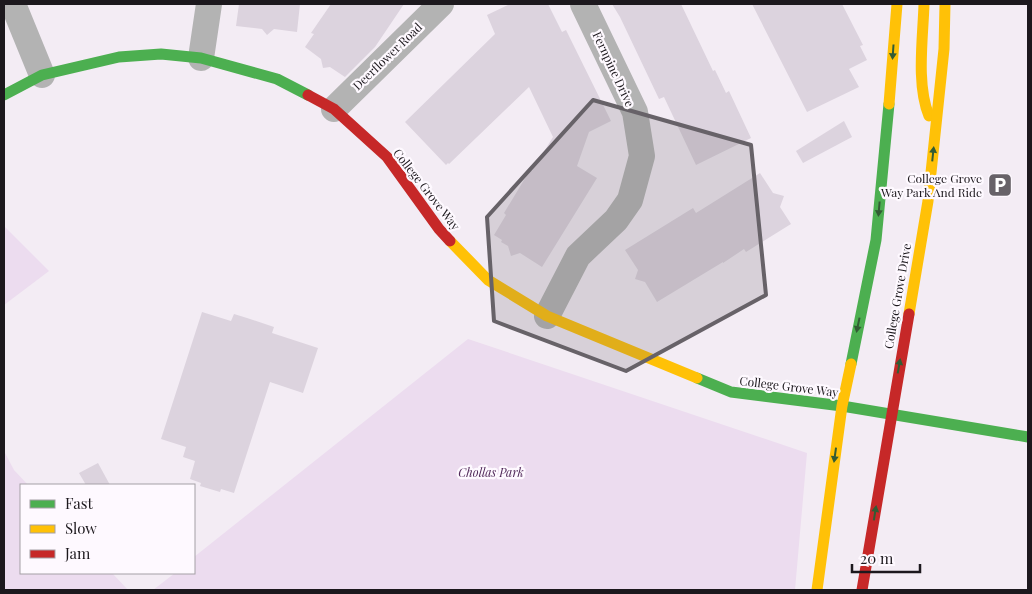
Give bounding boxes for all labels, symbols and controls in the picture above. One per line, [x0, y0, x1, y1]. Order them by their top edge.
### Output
street label: Deerflower Road [349, 19, 425, 93]
street label: Fernpine Drive [590, 29, 638, 109]
one-way arrow [889, 45, 897, 61]
street label: College Grove Way [390, 145, 464, 233]
one-way arrow [929, 146, 937, 162]
place label: College Grove Way Park And Ride [880, 170, 982, 200]
parking icon: College Grove Way Park And Ride [987, 172, 1013, 198]
one-way arrow [875, 201, 883, 217]
street label: College Grove Drive [880, 242, 914, 350]
one-way arrow [854, 318, 862, 333]
one-way arrow [896, 358, 904, 374]
street label: College Grove Way [739, 372, 839, 400]
one-way arrow [831, 447, 839, 463]
park label: Chollas Park [458, 464, 524, 480]
legend [20, 484, 195, 574]
text: Fast [65, 493, 94, 513]
one-way arrow [871, 505, 879, 521]
text: Slow [65, 518, 97, 538]
scale bar [852, 542, 920, 574]
text: Jam [64, 543, 91, 563]
text: 20 m [860, 548, 894, 568]

